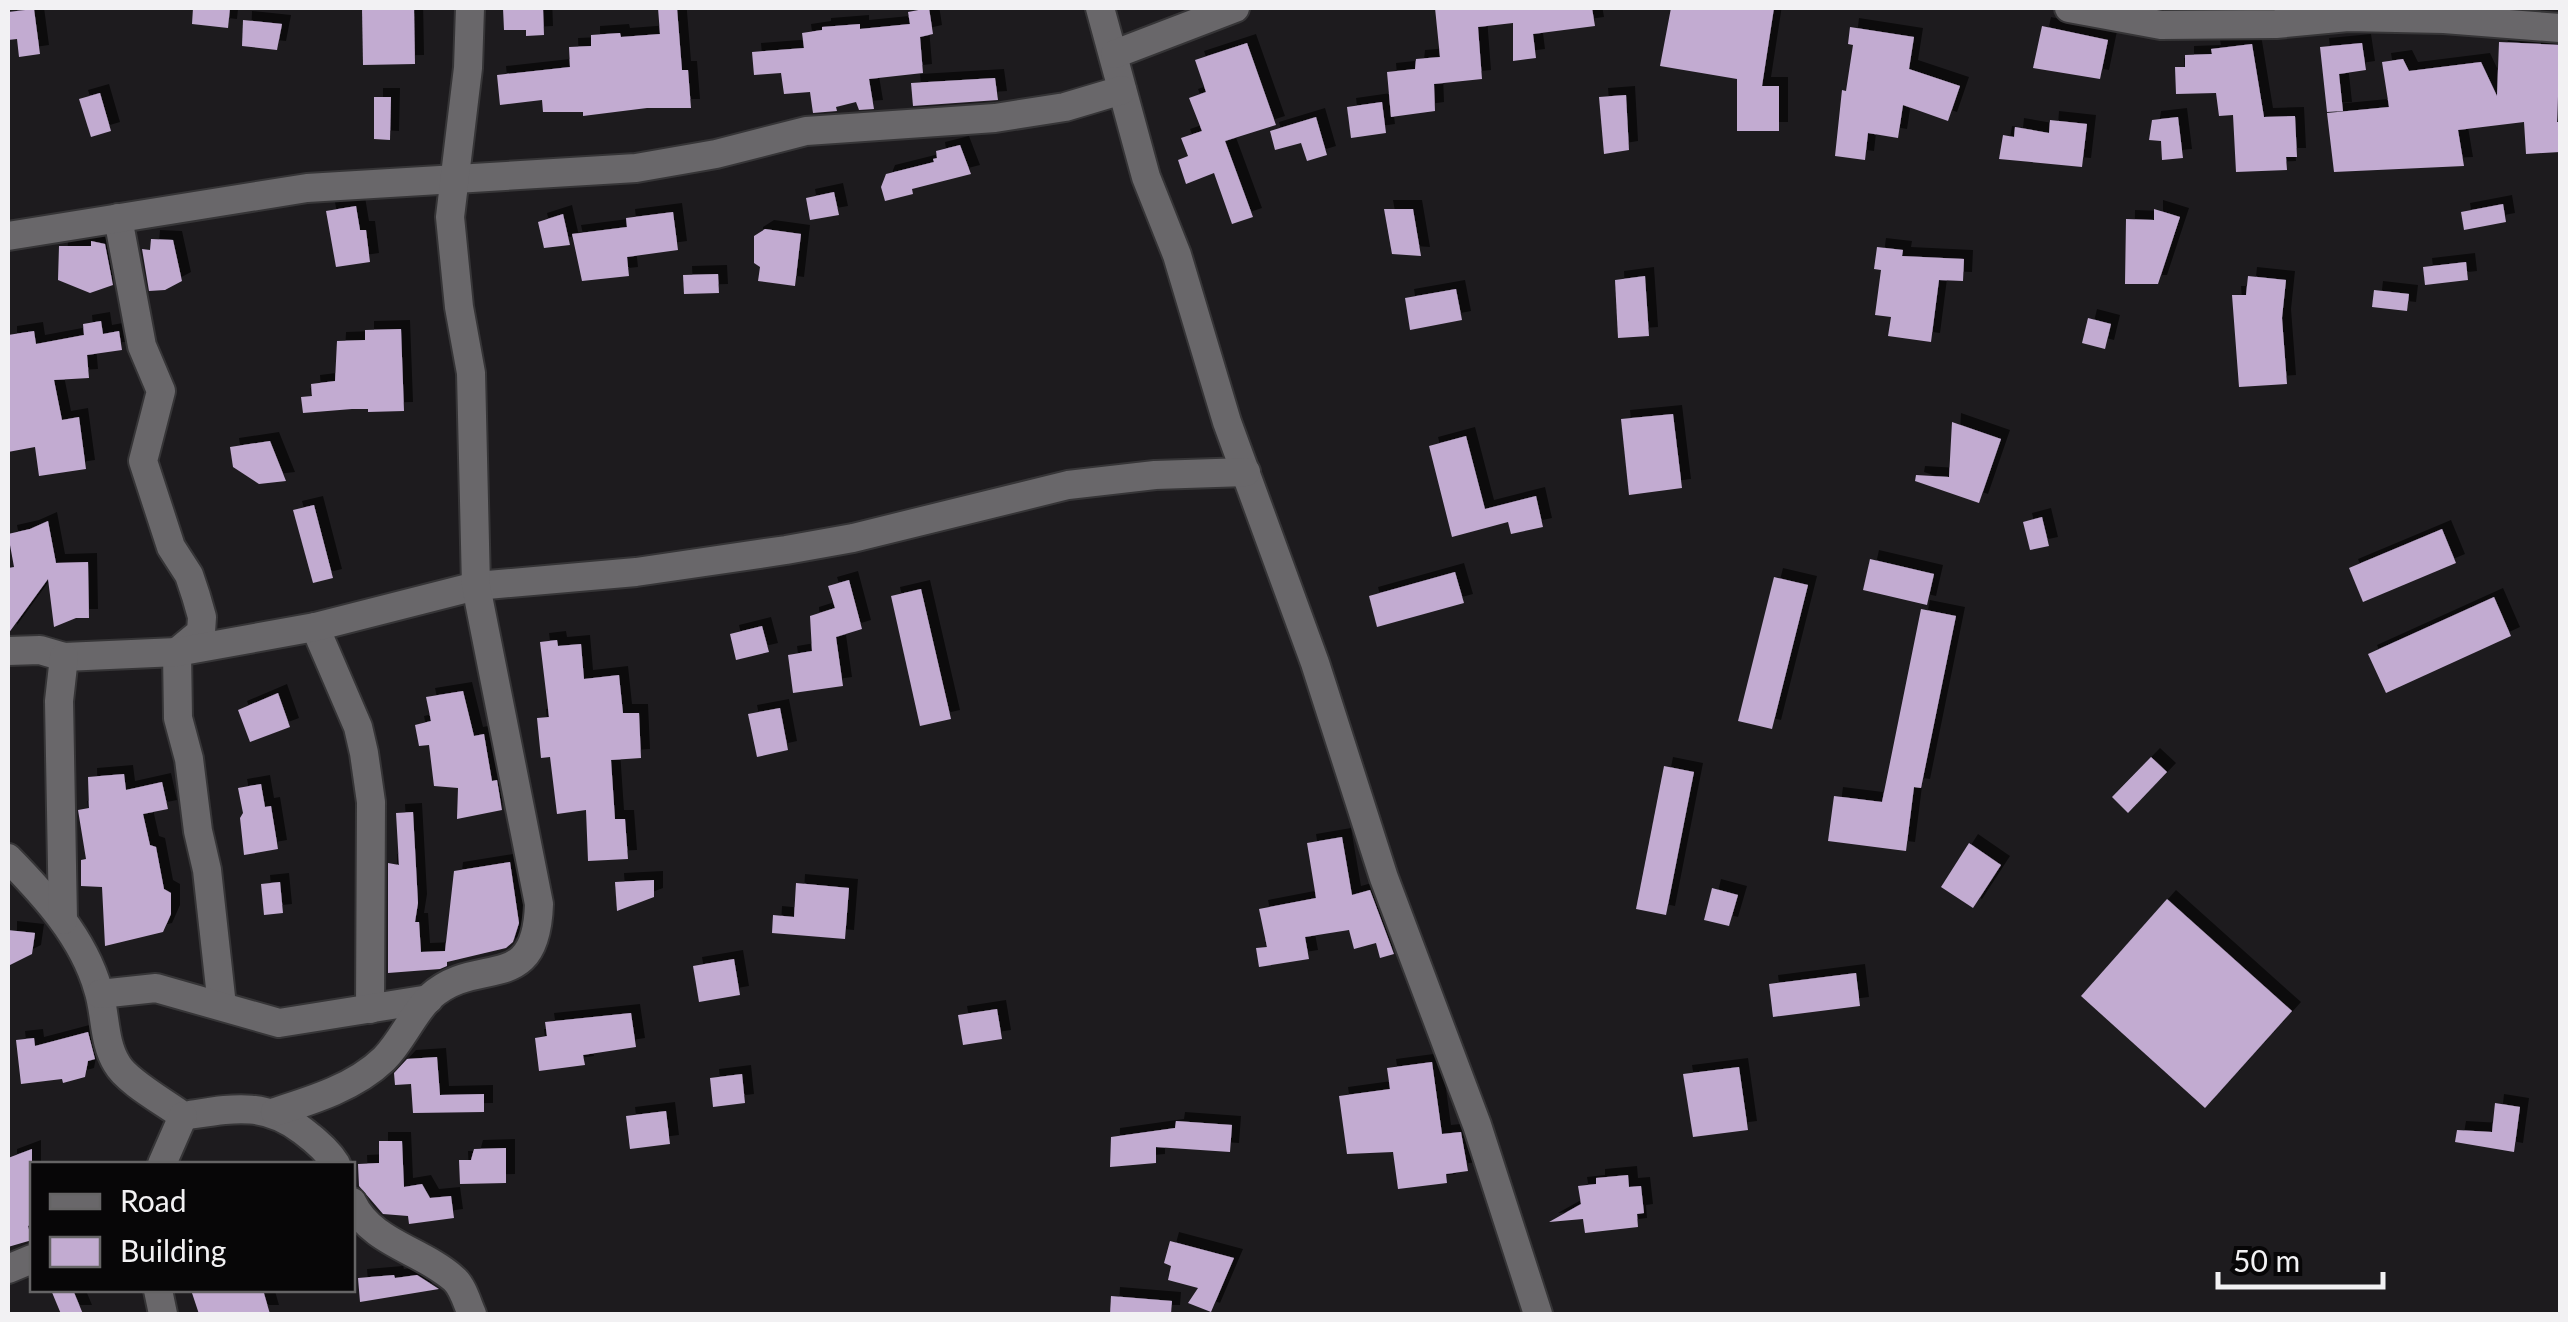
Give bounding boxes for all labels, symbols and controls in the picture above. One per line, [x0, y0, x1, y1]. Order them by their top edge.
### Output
legend [30, 1162, 355, 1292]
text: Road [120, 1182, 187, 1218]
scale bar [2218, 1227, 2383, 1289]
text: Building [120, 1232, 226, 1268]
text: 50 m [2233, 1242, 2300, 1278]

